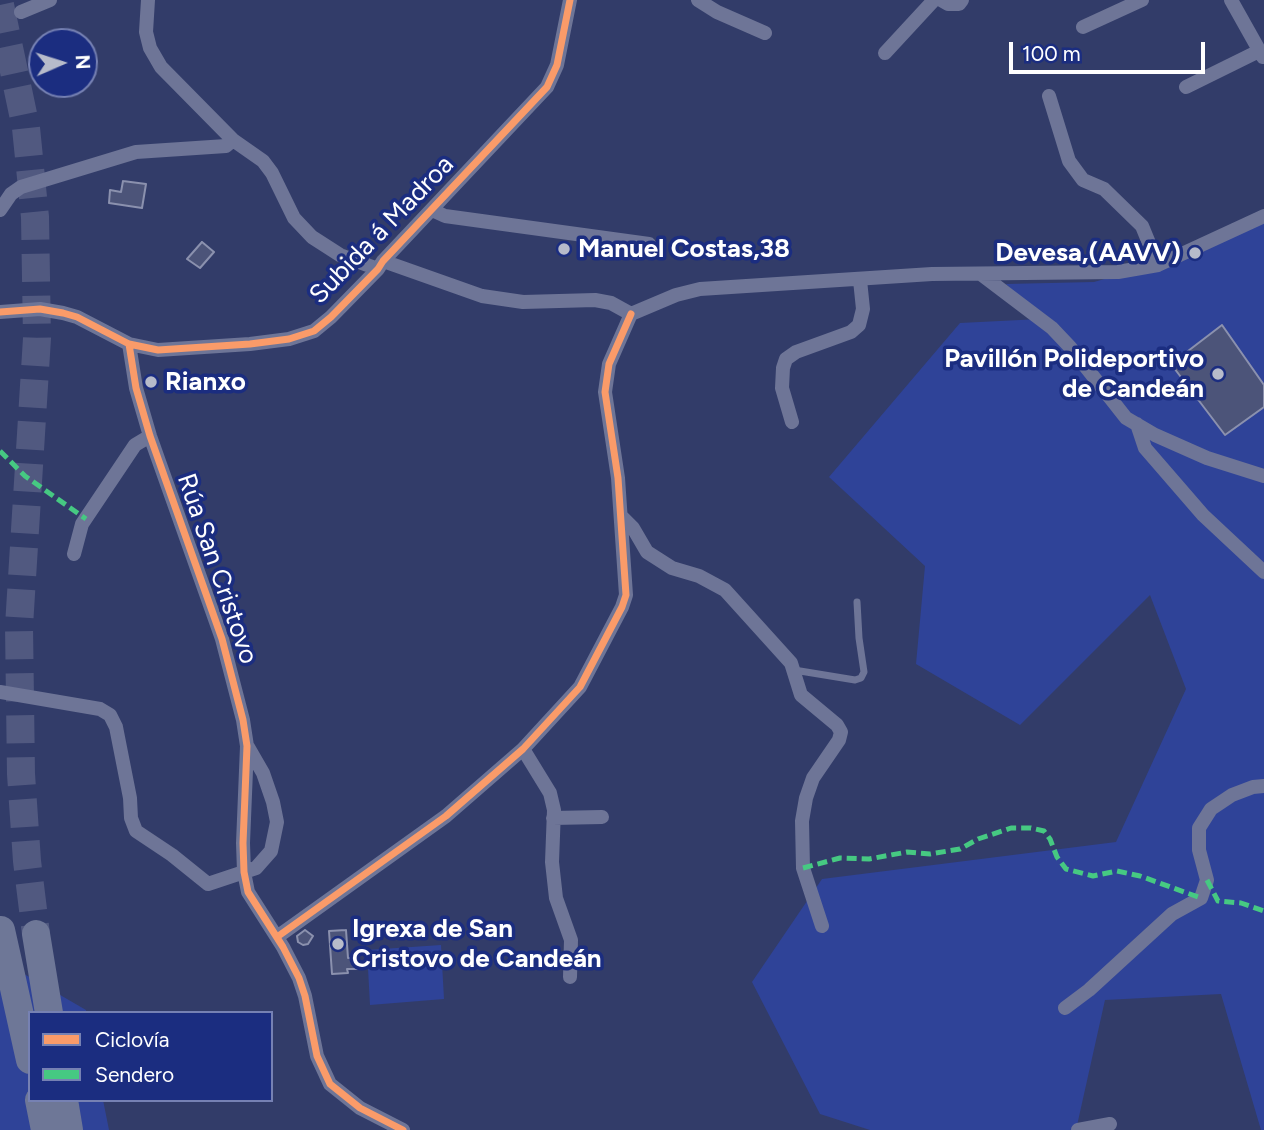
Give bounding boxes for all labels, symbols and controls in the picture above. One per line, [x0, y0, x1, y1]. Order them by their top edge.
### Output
north arrow [28, 28, 98, 98]
scale bar [1012, 28, 1208, 72]
text: 100 m [1022, 41, 1081, 66]
text: N [71, 54, 94, 70]
street label: Subida á Madroa [303, 149, 461, 311]
place label: Manuel Costas,38 [578, 233, 790, 265]
place label: Devesa,(AAVV) [995, 237, 1181, 269]
marker: Manuel Costas,38 [556, 241, 572, 257]
marker: Devesa,(AAVV) [1187, 245, 1203, 261]
place label: Pavillón Polideportivo de Candeán [944, 343, 1204, 404]
place label: Rianxo [165, 366, 246, 398]
marker: Pavillón Polideportivo de Candeán [1210, 366, 1226, 382]
marker: Rianxo [143, 374, 159, 390]
street label: Rúa San Cristovo [170, 470, 264, 668]
place label: Igrexa de San Cristovo de Candeán [352, 913, 602, 974]
marker: Igrexa de San Cristovo de Candeán [330, 936, 346, 952]
legend [28, 1011, 273, 1102]
text: Ciclovía [95, 1027, 169, 1052]
text: Sendero [95, 1062, 174, 1087]

